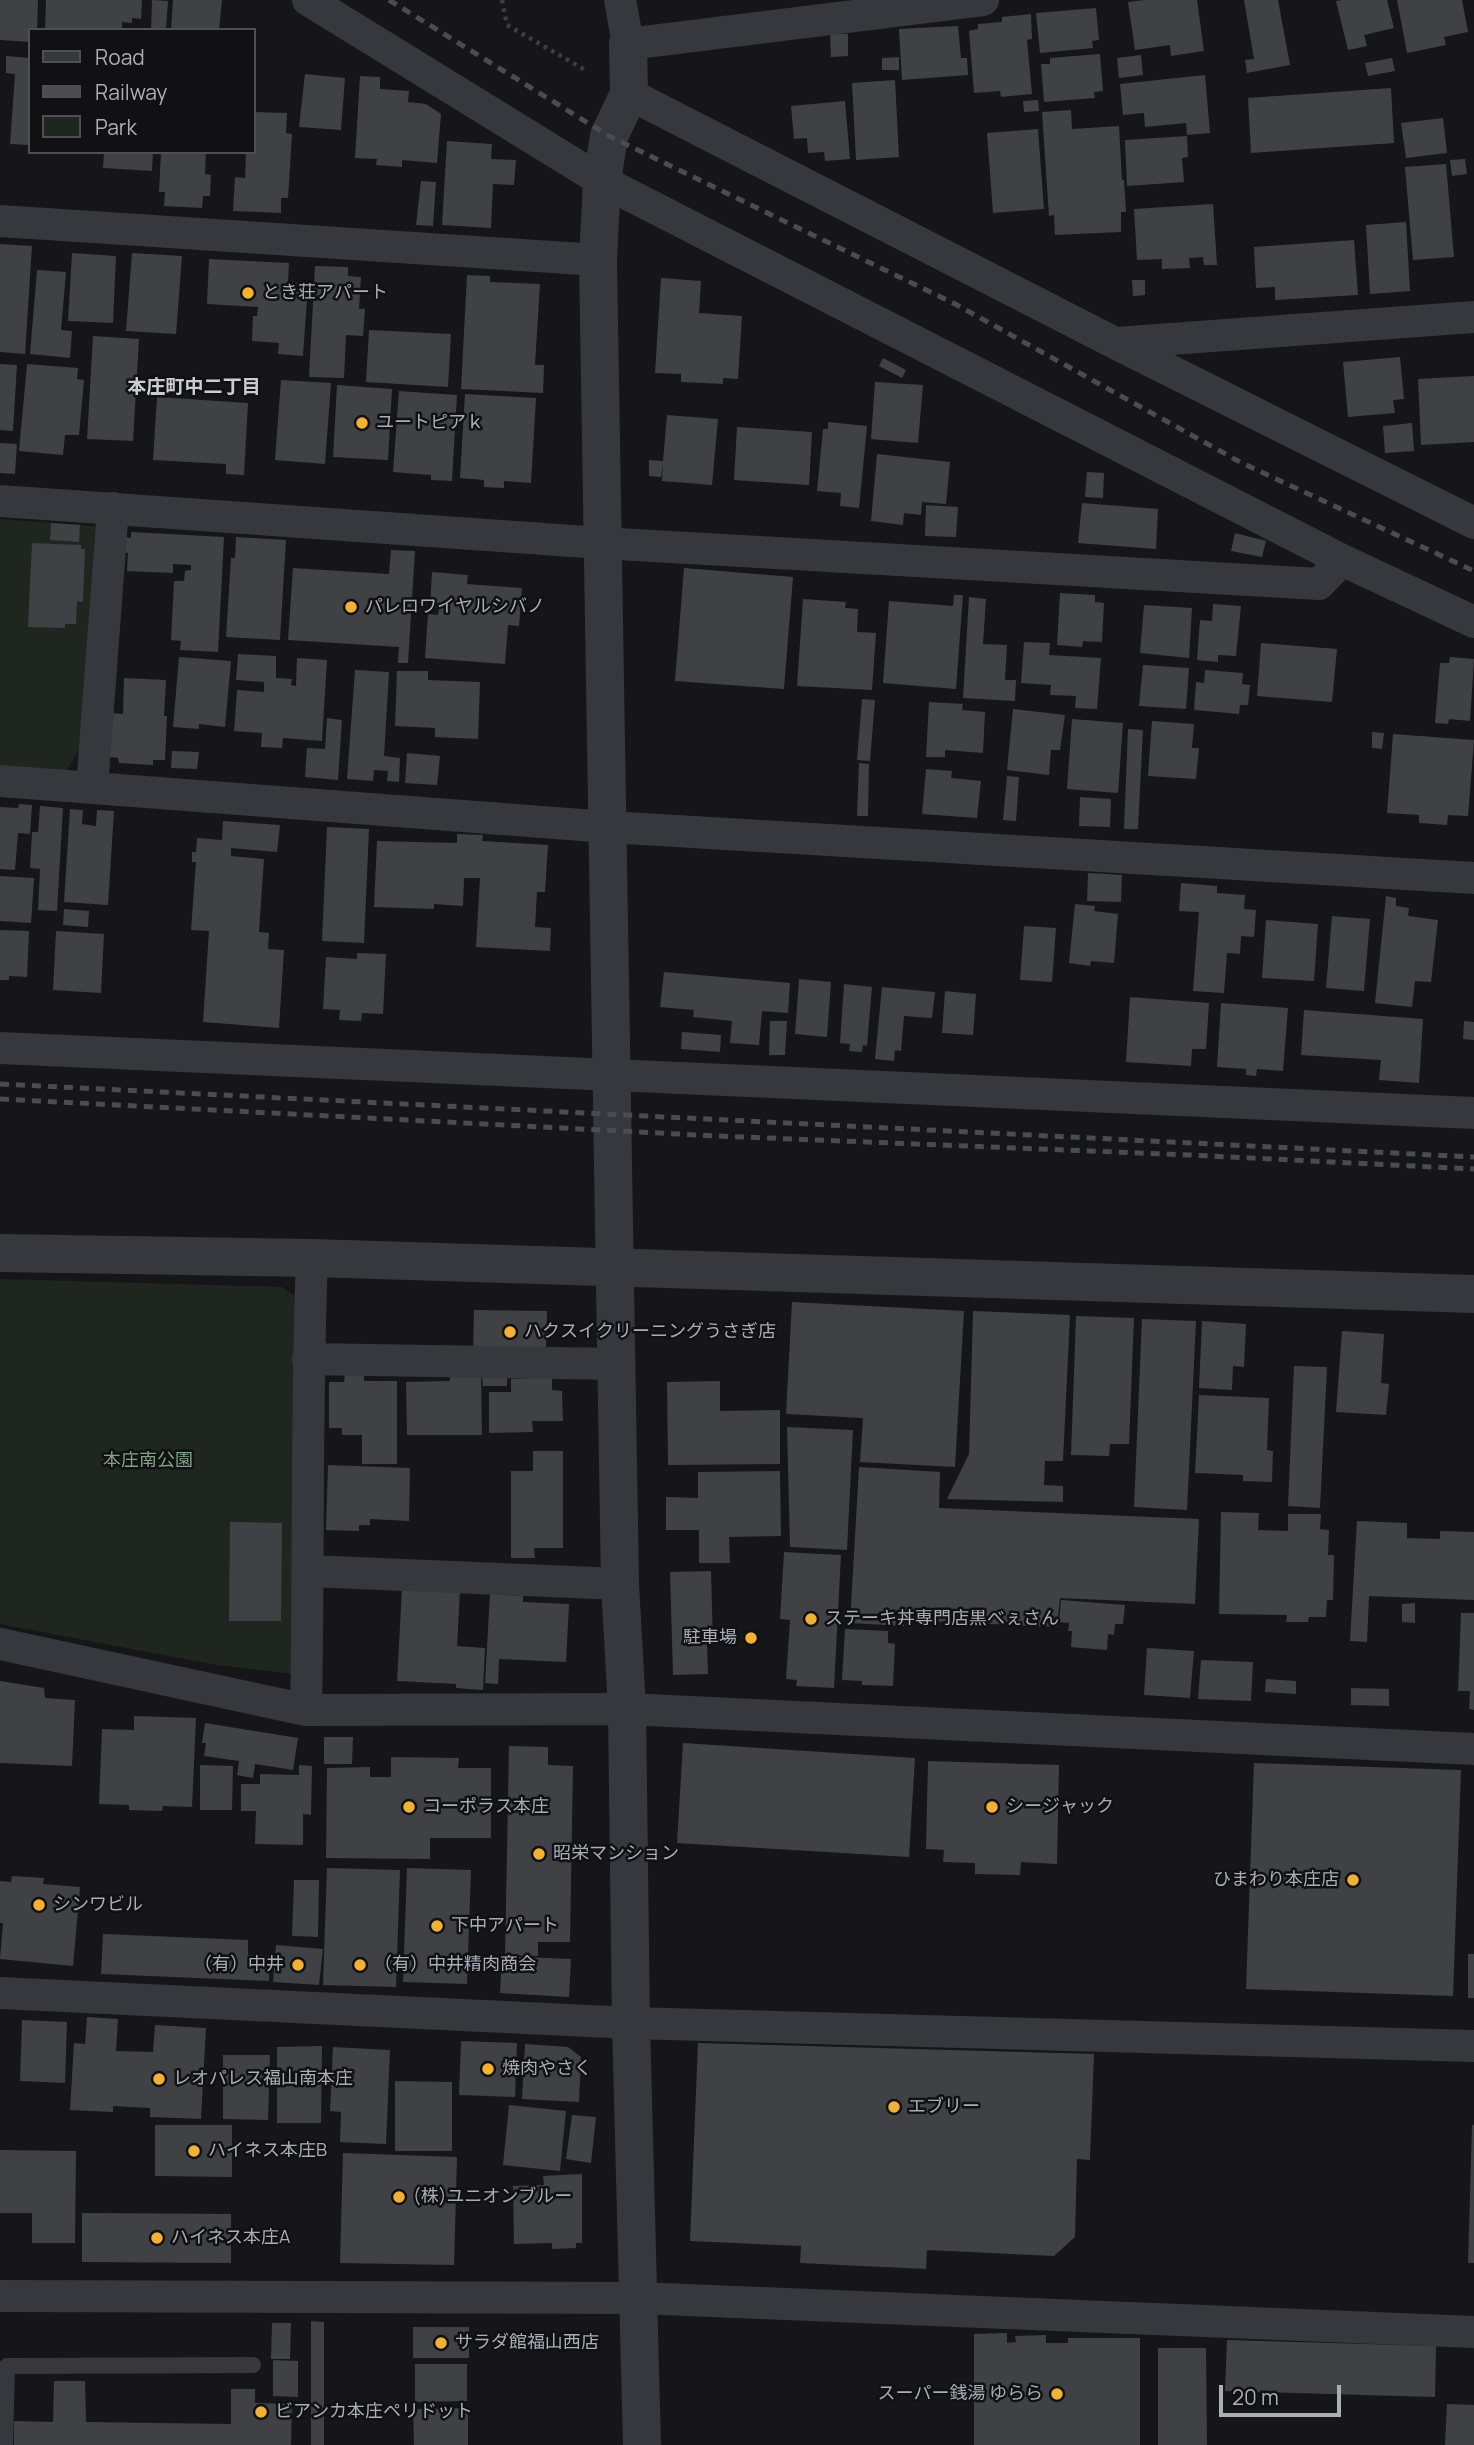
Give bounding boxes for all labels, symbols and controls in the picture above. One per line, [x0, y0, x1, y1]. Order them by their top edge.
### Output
legend [28, 28, 256, 154]
text: Road [95, 43, 145, 71]
text: Railway [95, 78, 167, 106]
text: Park [95, 113, 137, 141]
place label: とき荘アパート [262, 282, 388, 304]
marker: とき荘アパート [240, 285, 256, 301]
district label: 本庄町中二丁目 [128, 377, 260, 399]
place label: ユートピアｋ [376, 412, 484, 434]
marker: ユートピアｋ [354, 415, 370, 431]
place label: パレロワイヤルシバノ [365, 596, 545, 618]
marker: パレロワイヤルシバノ [343, 599, 359, 615]
place label: ハクスイクリーニングうさぎ店 [524, 1321, 776, 1343]
marker: ハクスイクリーニングうさぎ店 [502, 1324, 518, 1340]
park label: 本庄南公園 [103, 1450, 193, 1472]
place label: ステーキ丼専門店黒べぇさん [825, 1608, 1059, 1630]
marker: ステーキ丼専門店黒べぇさん [803, 1611, 819, 1627]
place label: 駐車場 [683, 1627, 737, 1649]
marker: 駐車場 [743, 1630, 759, 1646]
place label: コーポラス本庄 [423, 1796, 549, 1818]
place label: シージャック [1006, 1796, 1114, 1818]
marker: コーポラス本庄 [401, 1799, 417, 1815]
marker: シージャック [984, 1799, 1000, 1815]
place label: 昭栄マンション [553, 1843, 679, 1865]
marker: 昭栄マンション [531, 1846, 547, 1862]
place label: ひまわり本庄店 [1213, 1869, 1339, 1891]
marker: ひまわり本庄店 [1345, 1872, 1361, 1888]
place label: シンワビル [53, 1894, 143, 1916]
marker: シンワビル [31, 1897, 47, 1913]
place label: 下中アパート [451, 1915, 559, 1937]
marker: 下中アパート [429, 1918, 445, 1934]
place label: （有）中井 [194, 1954, 284, 1976]
place label: （有）中井精肉商会 [374, 1954, 536, 1976]
marker: （有）中井 [290, 1957, 306, 1973]
marker: （有）中井精肉商会 [352, 1957, 368, 1973]
place label: 焼肉やさく [502, 2058, 592, 2080]
marker: 焼肉やさく [480, 2061, 496, 2077]
place label: レオパレス福山南本庄 [173, 2068, 353, 2090]
marker: レオパレス福山南本庄 [151, 2071, 167, 2087]
place label: エブリー [908, 2096, 980, 2118]
marker: エブリー [886, 2099, 902, 2115]
place label: ハイネス本庄B [208, 2140, 327, 2162]
marker: ハイネス本庄B [186, 2143, 202, 2159]
place label: (株)ユニオンブルー [413, 2186, 572, 2208]
marker: (株)ユニオンブルー [391, 2189, 407, 2205]
place label: ハイネス本庄A [171, 2227, 290, 2249]
marker: ハイネス本庄A [149, 2230, 165, 2246]
place label: サラダ館福山西店 [455, 2332, 599, 2354]
marker: サラダ館福山西店 [433, 2335, 449, 2351]
scale bar [1222, 2372, 1344, 2416]
place label: スーパー銭湯 ゆらら [877, 2383, 1043, 2405]
text: 20 m [1232, 2383, 1279, 2411]
marker: スーパー銭湯 ゆらら [1049, 2386, 1065, 2402]
place label: ビアンカ本庄ペリドット [275, 2401, 473, 2423]
marker: ビアンカ本庄ペリドット [253, 2404, 269, 2420]

